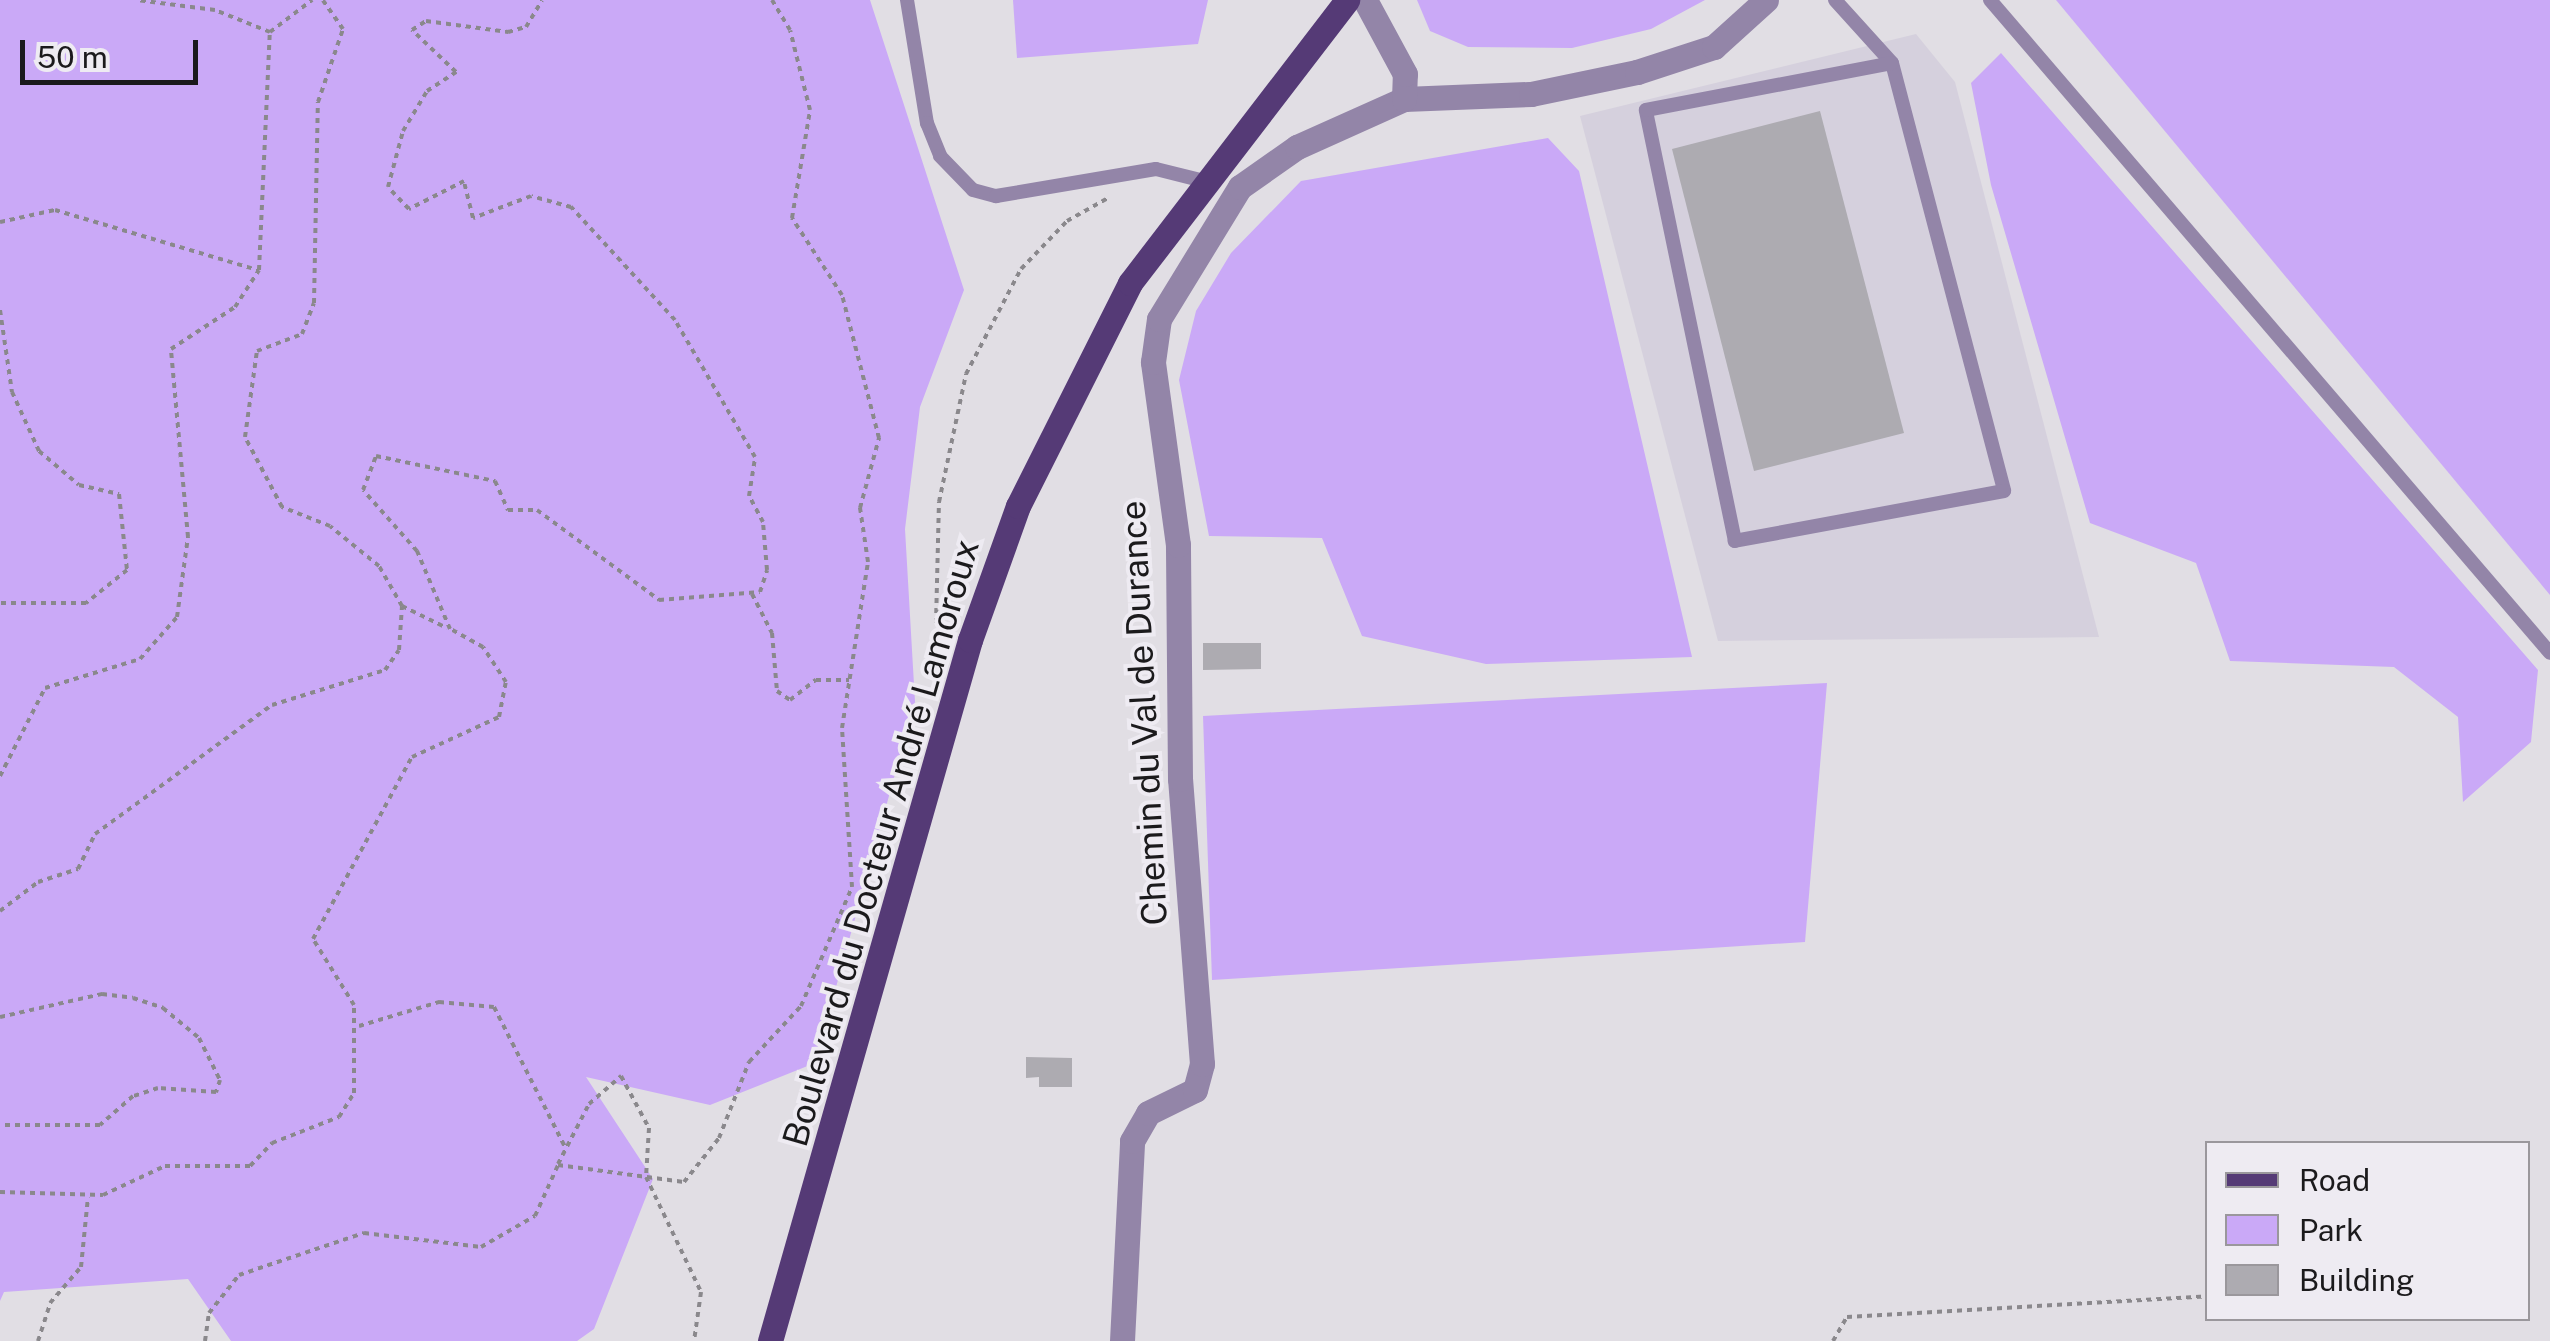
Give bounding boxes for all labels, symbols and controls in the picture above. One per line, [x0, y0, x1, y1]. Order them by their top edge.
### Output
scale bar [25, 20, 202, 82]
text: 50 m [37, 39, 108, 75]
street label: Chemin du Val de Durance [1112, 498, 1176, 928]
street label: Boulevard du Docteur André Lamoroux [774, 534, 988, 1152]
legend [2205, 1141, 2530, 1321]
text: Road [2299, 1162, 2370, 1198]
text: Park [2299, 1212, 2363, 1248]
text: Building [2299, 1262, 2414, 1298]

